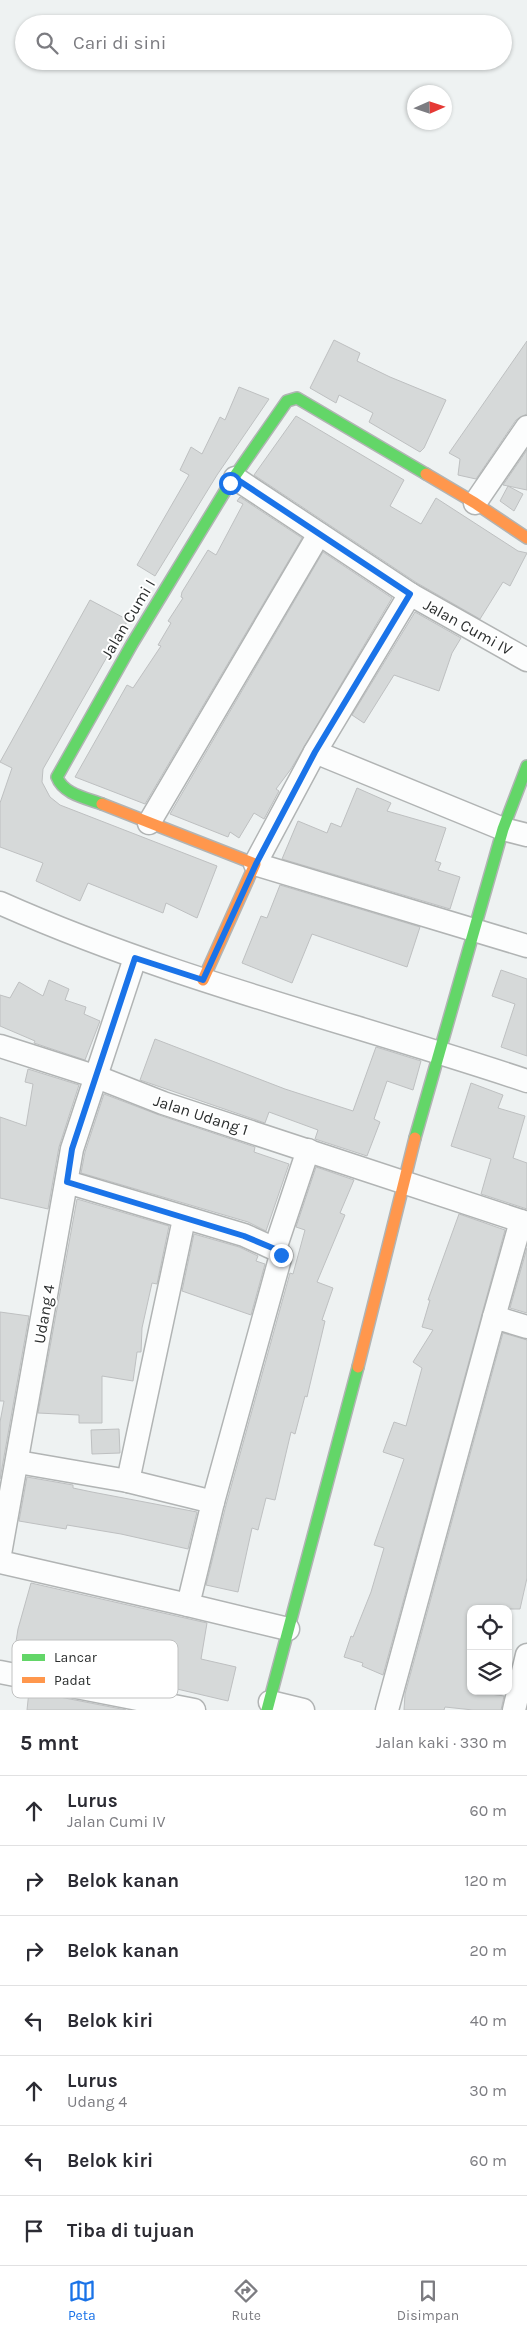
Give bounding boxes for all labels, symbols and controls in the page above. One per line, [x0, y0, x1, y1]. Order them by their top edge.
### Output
search box [15, 15, 512, 70]
icon: search [33, 29, 61, 57]
text: Cari di sini [73, 32, 166, 54]
north arrow [407, 85, 452, 130]
route start [219, 472, 242, 495]
street label: Jalan Cumi I [97, 576, 159, 662]
street label: Jalan Cumi IV [420, 595, 516, 659]
street label: Jalan Udang 1 [151, 1091, 251, 1139]
route end [270, 1244, 293, 1267]
street label: Udang 4 [29, 1283, 59, 1345]
map controls [467, 1605, 512, 1695]
button: locate [467, 1605, 512, 1650]
legend [12, 1640, 178, 1698]
text: Lancar [54, 1649, 98, 1666]
button: layers [467, 1650, 512, 1695]
text: Padat [54, 1672, 91, 1689]
text: 5 mnt [20, 1731, 79, 1755]
text: Jalan kaki · 330 m [376, 1733, 507, 1752]
text: Lurus [67, 1790, 118, 1812]
icon: ahead [20, 1797, 48, 1825]
text: 60 m [470, 1801, 507, 1820]
text: Jalan Cumi IV [67, 1812, 166, 1831]
icon: right [20, 1867, 48, 1895]
text: Belok kanan [67, 1870, 179, 1892]
text: 120 m [464, 1871, 507, 1890]
icon: right [20, 1937, 48, 1965]
text: Belok kanan [67, 1940, 179, 1962]
text: 20 m [469, 1941, 507, 1960]
icon: left [20, 2007, 48, 2035]
text: Belok kiri [67, 2010, 153, 2032]
text: 40 m [470, 2011, 507, 2030]
text: Lurus [67, 2070, 118, 2092]
icon: ahead [20, 2077, 48, 2105]
text: 30 m [469, 2081, 507, 2100]
text: Udang 4 [67, 2092, 127, 2111]
icon: left [20, 2147, 48, 2175]
text: Belok kiri [67, 2150, 153, 2172]
text: 60 m [470, 2151, 507, 2170]
icon: arrive [20, 2217, 48, 2245]
text: Tiba di tujuan [67, 2220, 194, 2242]
tab: Peta [68, 2277, 96, 2324]
tab: Rute [232, 2277, 261, 2324]
tab: Disimpan [397, 2277, 459, 2324]

